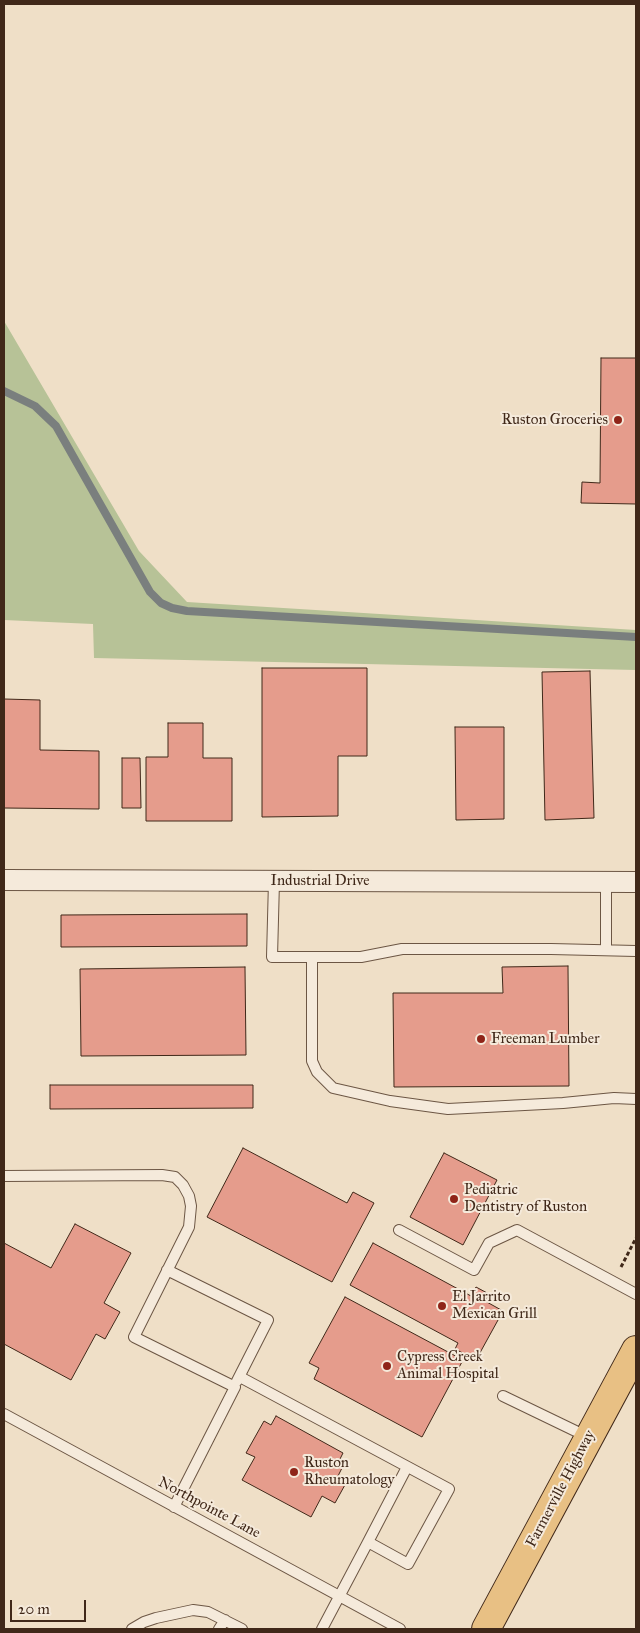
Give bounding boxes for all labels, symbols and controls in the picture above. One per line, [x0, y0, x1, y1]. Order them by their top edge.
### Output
place label: Ruston Groceries [502, 411, 608, 429]
marker: Ruston Groceries [612, 414, 624, 426]
street label: Industrial Drive [271, 872, 369, 890]
place label: Freeman Lumber [491, 1030, 600, 1048]
marker: Freeman Lumber [475, 1033, 487, 1045]
place label: Pediatric Dentistry of Ruston [464, 1181, 587, 1216]
marker: Pediatric Dentistry of Ruston [448, 1193, 460, 1205]
place label: El Jarrito Mexican Grill [452, 1288, 537, 1323]
marker: El Jarrito Mexican Grill [436, 1300, 448, 1312]
place label: Cypress Creek Animal Hospital [397, 1348, 499, 1383]
marker: Cypress Creek Animal Hospital [381, 1360, 393, 1372]
street label: Farmerville Highway [522, 1427, 600, 1551]
place label: Ruston Rheumatology [304, 1454, 395, 1489]
marker: Ruston Rheumatology [288, 1466, 300, 1478]
street label: Northpointe Lane [155, 1473, 263, 1543]
scale bar [12, 1590, 89, 1622]
text: 20 m [18, 1600, 50, 1618]

